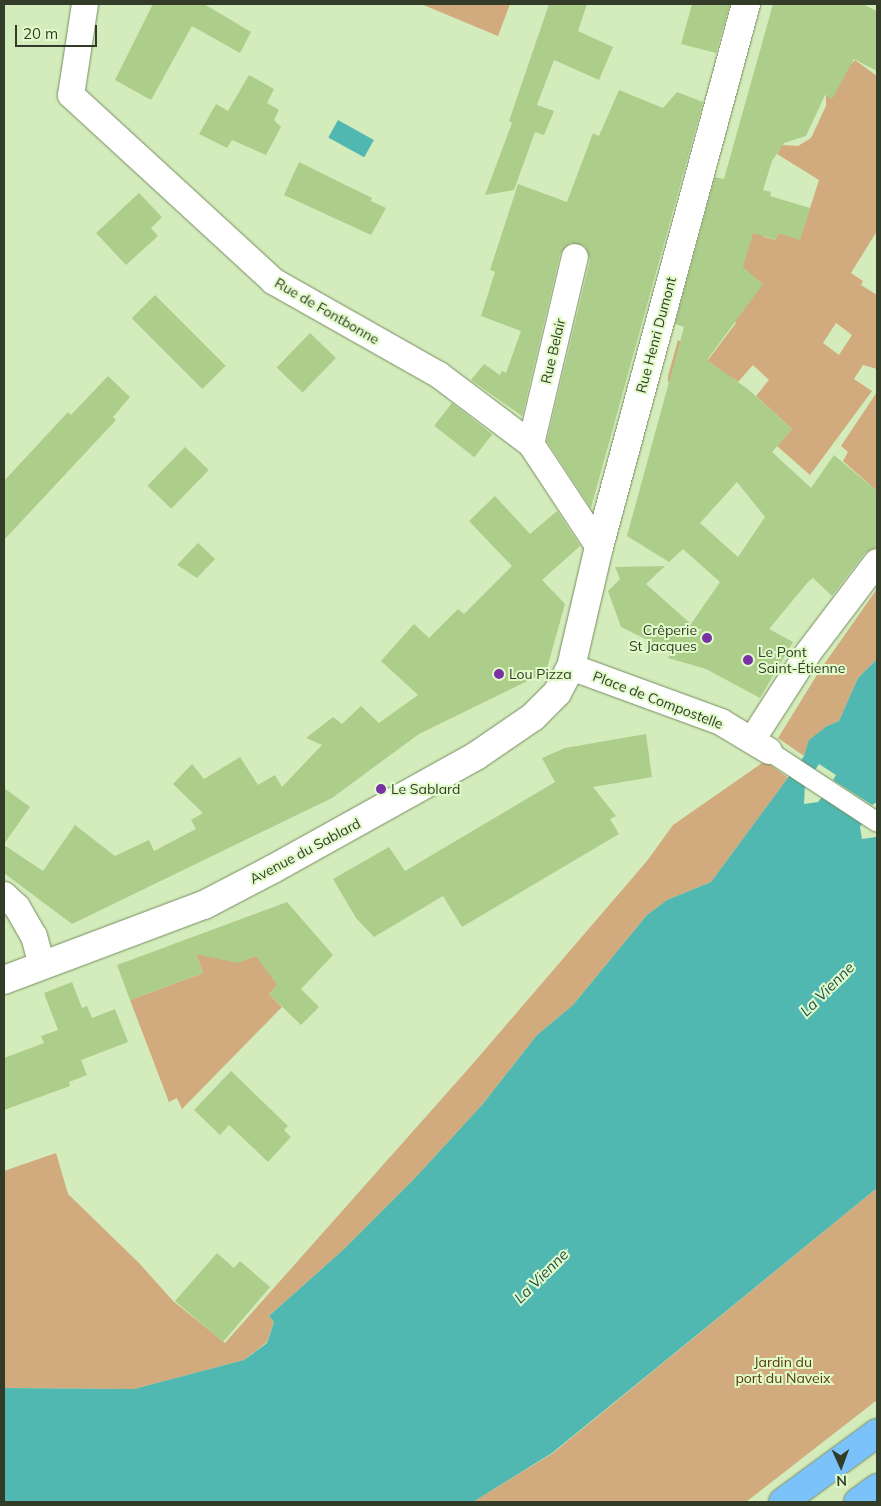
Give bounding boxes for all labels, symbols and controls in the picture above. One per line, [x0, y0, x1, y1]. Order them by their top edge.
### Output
scale bar [18, 15, 100, 47]
text: 20 m [23, 24, 58, 43]
street label: Rue de Fontbonne [272, 274, 382, 348]
street label: Rue Henri Dumont [632, 275, 680, 395]
street label: Rue Belair [537, 317, 569, 385]
place label: Crêperie St Jacques [629, 622, 697, 654]
marker: Crêperie St Jacques [701, 632, 713, 644]
place label: Le Pont Saint-Étienne [758, 644, 845, 676]
marker: Le Pont Saint-Étienne [742, 654, 754, 666]
place label: Lou Pizza [509, 666, 572, 682]
street label: Place de Compostelle [591, 667, 725, 733]
marker: Lou Pizza [493, 668, 505, 680]
place label: Le Sablard [391, 781, 460, 797]
marker: Le Sablard [375, 783, 387, 795]
street label: Avenue du Sablard [247, 815, 363, 887]
water label: La Vienne [796, 958, 858, 1020]
water label: La Vienne [510, 1245, 572, 1307]
park label: Jardin du port du Naveix [735, 1354, 831, 1386]
north arrow [816, 1441, 866, 1491]
text: N [836, 1472, 847, 1490]

